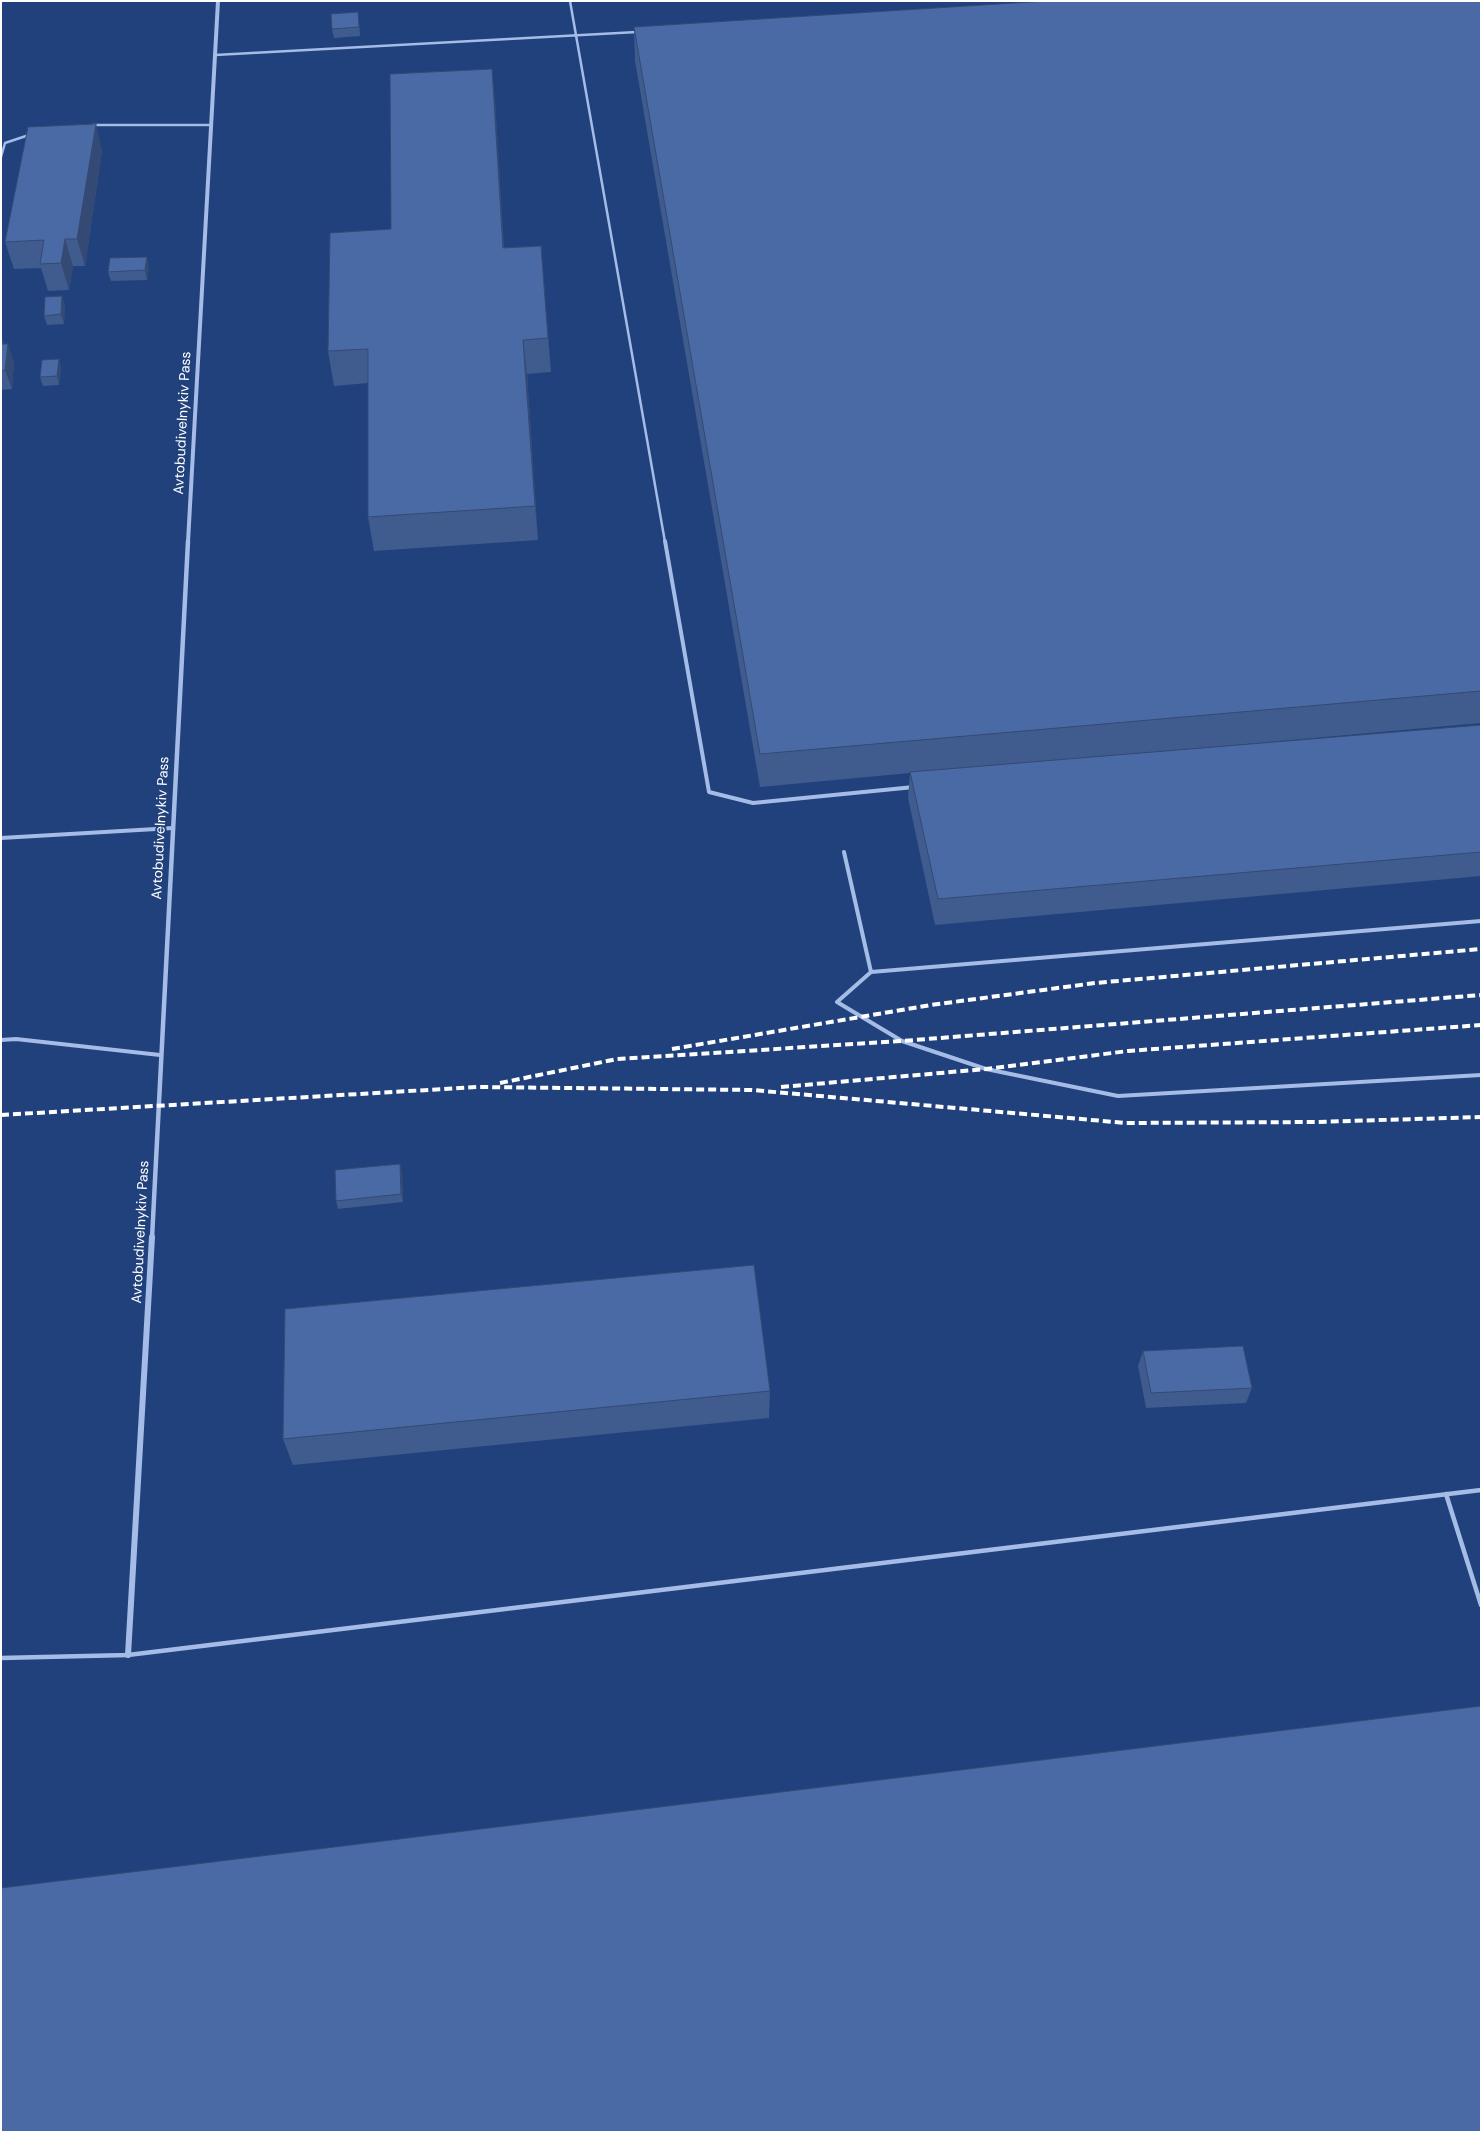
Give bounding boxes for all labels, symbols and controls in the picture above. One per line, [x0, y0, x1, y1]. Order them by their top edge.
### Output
street label: Avtobudivelnykiv Pass [171, 351, 195, 495]
street label: Avtobudivelnykiv Pass [149, 756, 173, 900]
street label: Avtobudivelnykiv Pass [129, 1160, 153, 1304]

